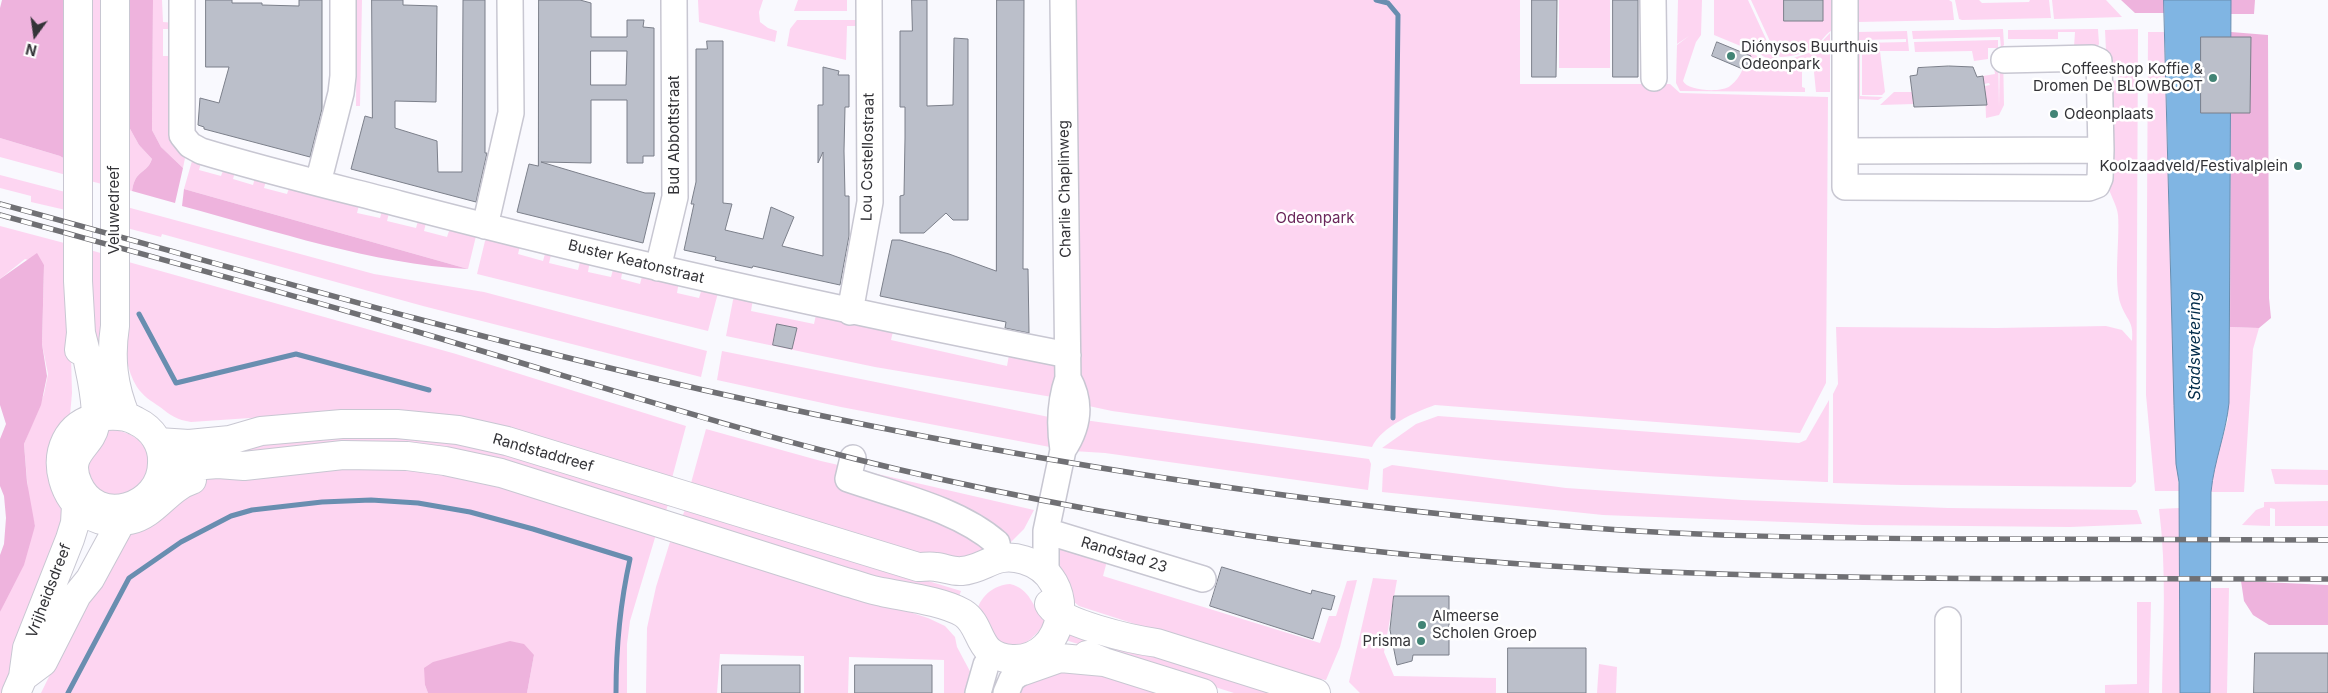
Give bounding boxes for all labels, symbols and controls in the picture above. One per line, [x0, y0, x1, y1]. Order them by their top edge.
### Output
north arrow [10, 10, 60, 60]
place label: Diónysos Buurthuis Odeonpark [1741, 38, 1878, 73]
text: N [24, 41, 38, 60]
marker: Diónysos Buurthuis Odeonpark [1725, 50, 1737, 62]
place label: Coffeeshop Koffie & Dromen De BLOWBOOT [2033, 60, 2203, 95]
marker: Coffeeshop Koffie & Dromen De BLOWBOOT [2207, 72, 2219, 84]
street label: Bud Abbottstraat [665, 75, 683, 195]
street label: Lou Costellostraat [858, 93, 878, 221]
place label: Odeonplaats [2064, 105, 2154, 123]
marker: Odeonplaats [2048, 108, 2060, 120]
street label: Charlie Chaplinweg [1055, 120, 1075, 258]
place label: Koolzaadveld/Festivalplein [2099, 157, 2288, 175]
marker: Koolzaadveld/Festivalplein [2292, 160, 2304, 172]
street label: Veluwedreef [105, 165, 123, 255]
park label: Odeonpark [1275, 209, 1355, 227]
street label: Buster Keatonstraat [566, 236, 706, 288]
water label: Stadswetering [2185, 291, 2205, 401]
street label: Randstaddreef [490, 430, 596, 476]
street label: Randstad 23 [1079, 533, 1169, 577]
street label: Vrijheidsdreef [23, 541, 75, 641]
place label: Almeerse Scholen Groep [1432, 607, 1537, 642]
marker: Almeerse Scholen Groep [1416, 619, 1428, 631]
place label: Prisma [1362, 632, 1411, 650]
marker: Prisma [1415, 635, 1427, 647]

